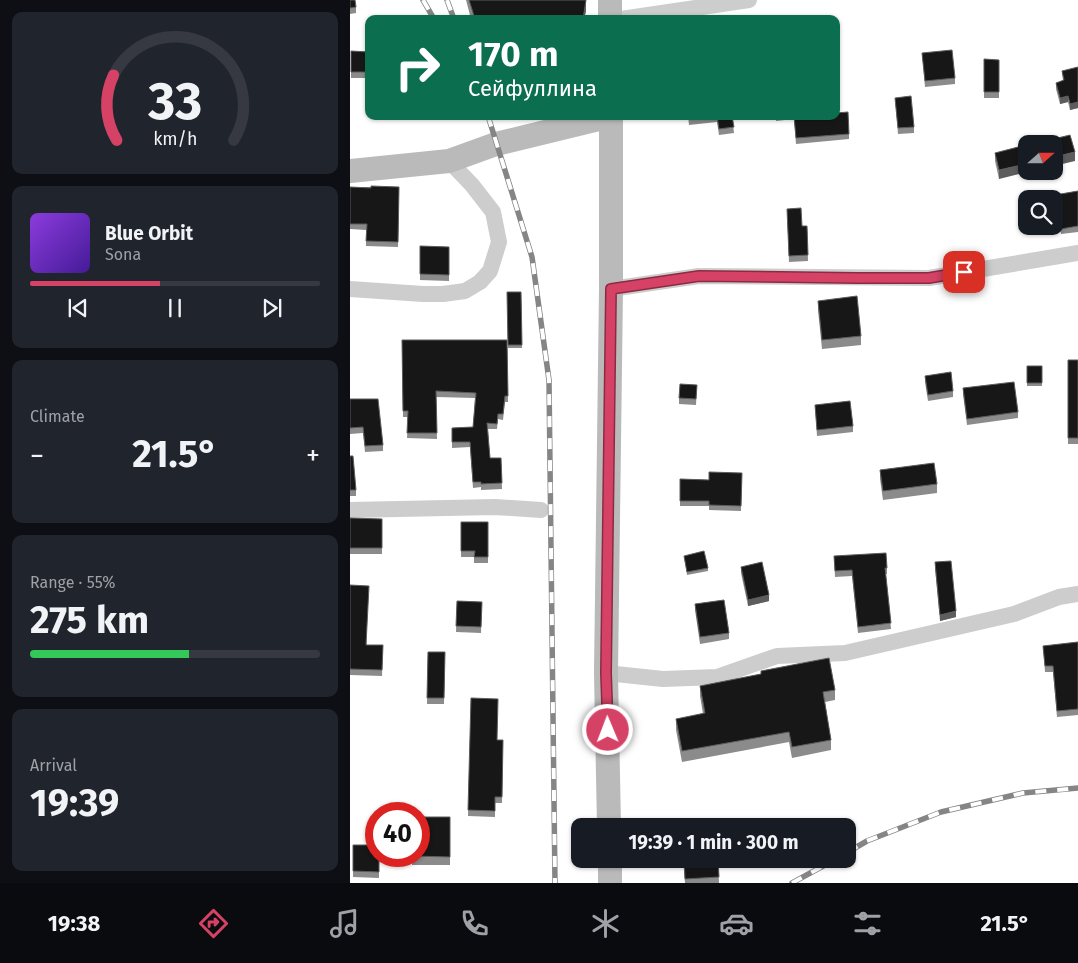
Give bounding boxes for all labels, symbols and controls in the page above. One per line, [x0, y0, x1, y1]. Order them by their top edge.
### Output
text: 170 m [468, 33, 559, 75]
icon: right [385, 35, 450, 100]
text: 33 [147, 70, 202, 133]
text: Сейфуллина [468, 75, 597, 102]
text: km/h [153, 128, 197, 150]
north arrow [1018, 135, 1062, 180]
map controls [1018, 135, 1063, 235]
button: search [1018, 190, 1063, 235]
text: Blue Orbit [105, 222, 193, 245]
text: Sona [105, 245, 141, 264]
pin [943, 251, 985, 293]
icon: arrive [950, 258, 978, 286]
icon: previous [64, 294, 92, 322]
icon: pause [161, 294, 189, 322]
icon: next [258, 294, 286, 322]
text: Climate [30, 407, 85, 426]
text: 21.5° [132, 431, 218, 477]
text: − [30, 439, 44, 472]
text: + [306, 439, 320, 472]
text: Range · 55% [30, 573, 116, 592]
text: 275 km [30, 597, 149, 643]
position arrow [581, 703, 633, 755]
text: Arrival [30, 756, 77, 775]
text: 19:39 [30, 780, 119, 826]
speed limit sign: 40 [365, 802, 430, 867]
text: 19:39 · 1 min · 300 m [628, 831, 799, 854]
icon: directions [196, 906, 231, 941]
icon: music [327, 906, 362, 941]
icon: phone [457, 906, 492, 941]
icon: climate [588, 906, 623, 941]
icon: car [719, 906, 754, 941]
icon: filters [850, 906, 885, 941]
text: 19:38 [48, 910, 100, 937]
text: 21.5° [980, 910, 1030, 937]

